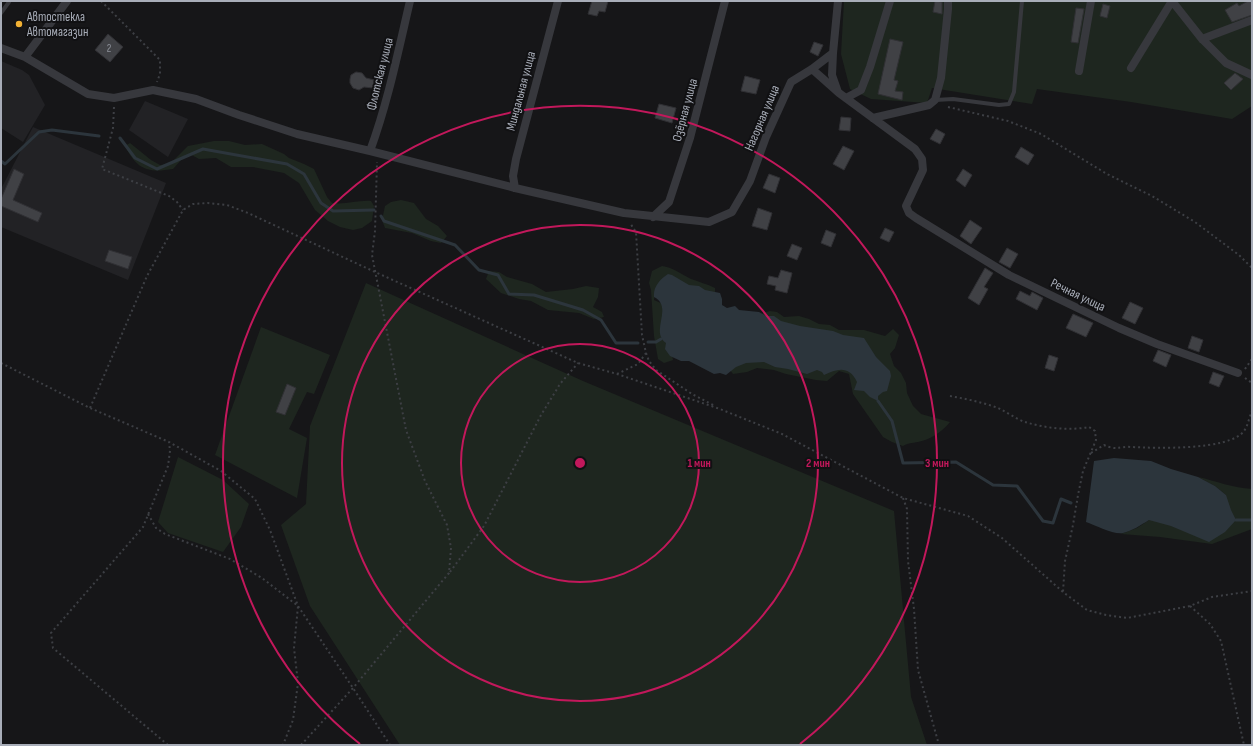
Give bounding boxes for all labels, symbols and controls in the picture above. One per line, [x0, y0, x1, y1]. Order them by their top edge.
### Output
place label: Автостекла Автомагазин [26, 9, 88, 40]
marker: Автостекла Автомагазин [14, 19, 24, 29]
street label: Флотская улица [363, 36, 397, 112]
house number: 2 [107, 42, 112, 55]
street label: Миндальная улица [503, 50, 539, 132]
street label: Озёрная улица [669, 77, 701, 143]
street label: Нагорная улица [741, 83, 783, 153]
street label: Речная улица [1048, 275, 1108, 315]
centre of rings [573, 456, 587, 470]
text: 1 мин [687, 456, 711, 471]
text: 2 мин [806, 456, 830, 471]
text: 3 мин [925, 456, 949, 471]

